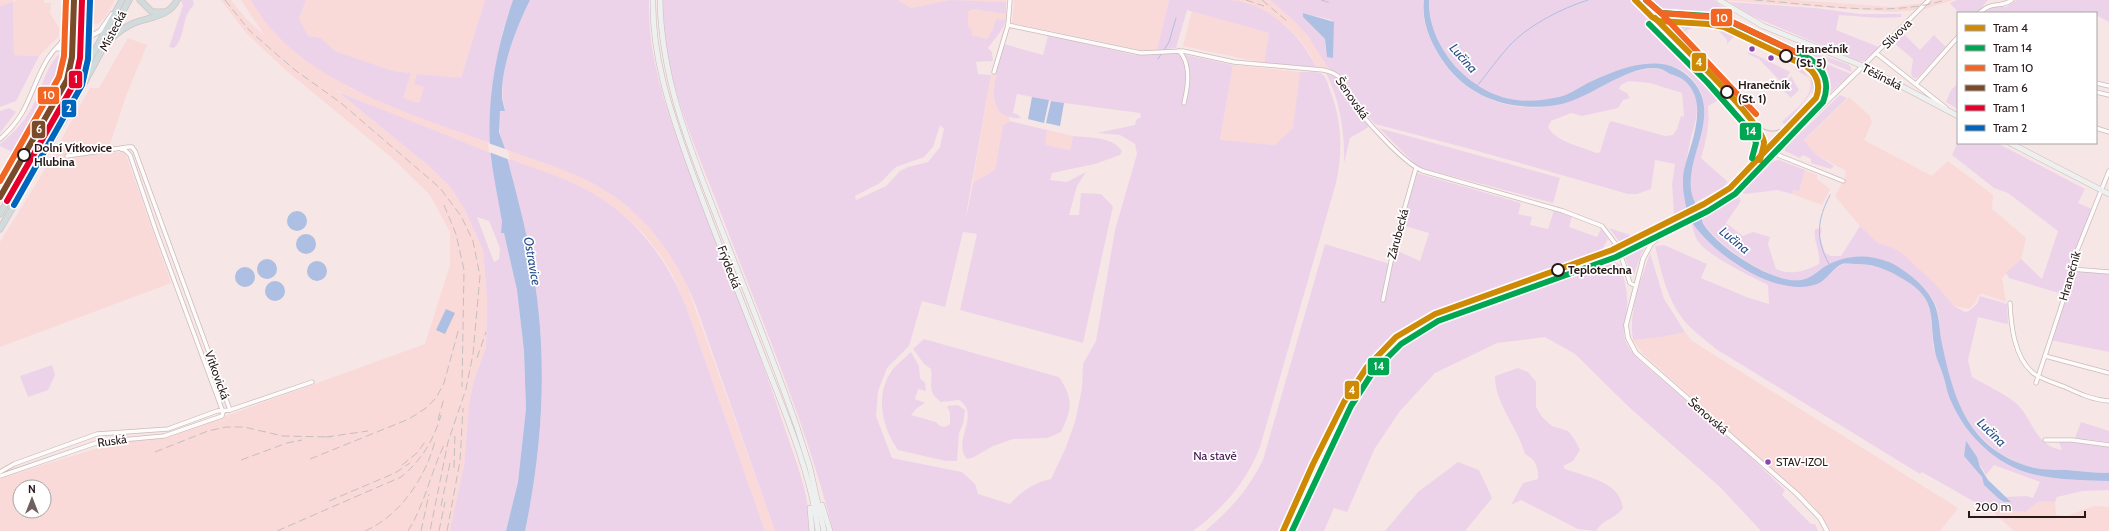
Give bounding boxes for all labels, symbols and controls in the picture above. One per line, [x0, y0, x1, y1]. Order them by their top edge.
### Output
street label: Místecká [96, 8, 130, 54]
line badge: 10 [1710, 8, 1733, 27]
text: 10 [1716, 11, 1728, 25]
legend [1957, 12, 2097, 144]
street label: Slívova [1879, 15, 1915, 52]
text: Tram 4 [1993, 20, 2028, 35]
water label: Lučina [1447, 40, 1481, 76]
text: Tram 14 [1993, 40, 2032, 55]
place label: Hranečník (St. 5) [1796, 41, 1848, 70]
unlabelled marker [1747, 44, 1757, 54]
marker: Hranečník (St. 5) [1779, 49, 1793, 63]
line badge: 4 [1691, 52, 1707, 72]
unlabelled marker [1766, 53, 1776, 63]
text: 4 [1696, 55, 1703, 69]
street label: Těšínská [1860, 60, 1905, 93]
text: Tram 10 [1993, 60, 2033, 75]
line badge: 1 [68, 70, 83, 89]
text: 1 [74, 72, 78, 86]
street label: Šenovská [1332, 74, 1373, 122]
place label: Hranečník (St. 1) [1738, 77, 1790, 106]
text: Tram 6 [1993, 80, 2028, 95]
marker: Hranečník (St. 1) [1720, 85, 1734, 99]
line badge: 10 [37, 86, 60, 105]
text: 10 [43, 88, 55, 102]
line badge: 2 [61, 99, 77, 118]
text: Tram 1 [1993, 100, 2025, 115]
text: 2 [66, 101, 72, 115]
line badge: 6 [31, 120, 46, 139]
text: Tram 2 [1993, 120, 2027, 135]
text: 6 [36, 122, 42, 136]
line badge: 14 [1739, 122, 1762, 141]
text: 14 [1746, 124, 1757, 138]
place label: Dolní Vítkovice Hlubina [34, 140, 112, 169]
marker: Dolní Vítkovice Hlubina [17, 148, 31, 162]
street label: Zárubecká [1384, 207, 1412, 261]
water label: Lučina [1717, 223, 1753, 257]
water label: Ostravice [521, 236, 545, 286]
street label: Frýdecká [714, 243, 745, 291]
street label: Hranečník [2055, 249, 2084, 302]
place label: Teplotechna [1568, 262, 1632, 277]
marker: Teplotechna [1551, 263, 1565, 277]
street label: Vítkovická [202, 348, 233, 402]
line badge: 14 [1367, 357, 1390, 376]
text: 14 [1374, 359, 1385, 373]
line badge: 4 [1344, 380, 1360, 400]
text: 4 [1349, 383, 1356, 397]
street label: Šenovská [1685, 394, 1732, 437]
water label: Lučina [1974, 414, 2010, 450]
street label: Ruská [96, 431, 128, 450]
park label: Na stavě [1193, 448, 1237, 463]
place label: STAV-IZOL [1776, 455, 1828, 469]
marker: STAV-IZOL [1763, 457, 1773, 467]
north arrow [12, 479, 52, 519]
text: N [28, 482, 36, 496]
scale bar [1969, 493, 2085, 519]
text: 200 m [1975, 499, 2011, 514]

